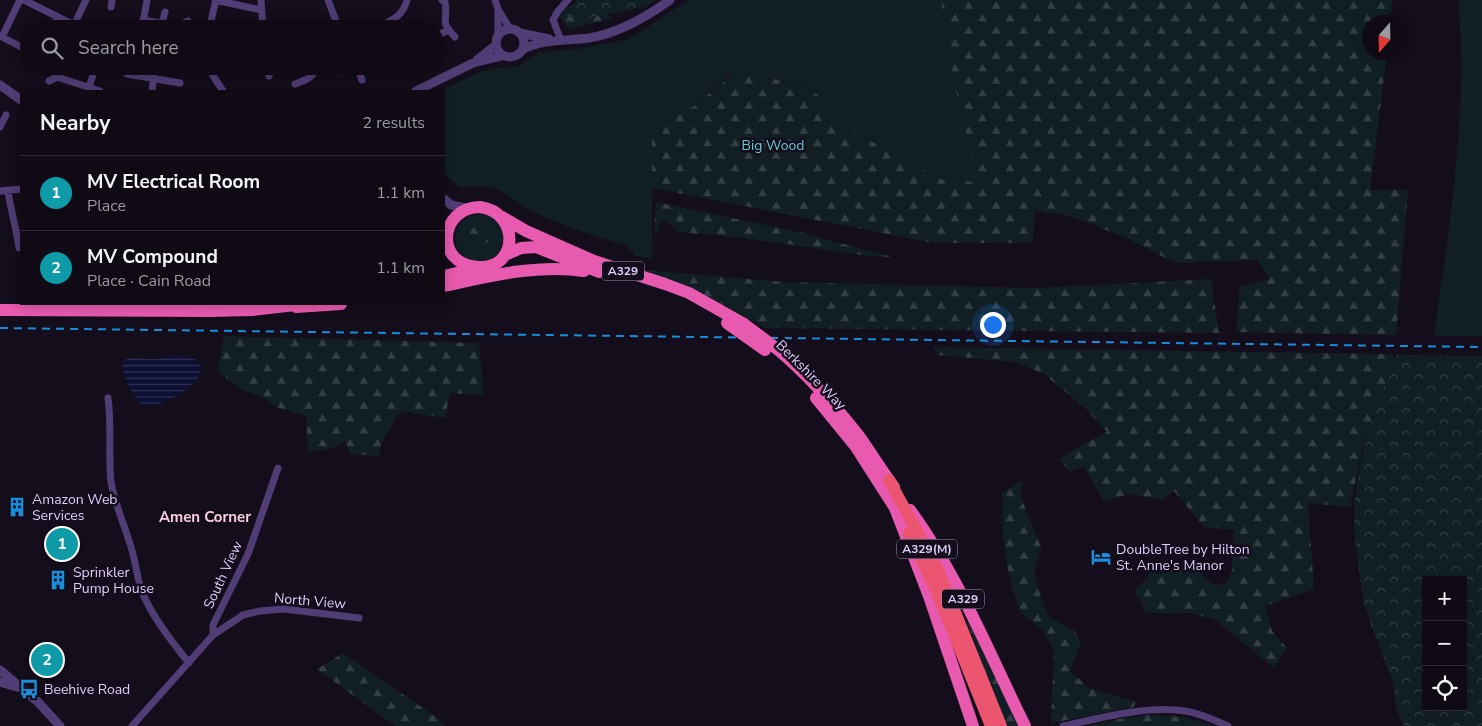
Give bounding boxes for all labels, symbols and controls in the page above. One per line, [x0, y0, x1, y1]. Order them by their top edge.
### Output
north arrow [1362, 15, 1407, 60]
search box [20, 20, 445, 75]
icon: search [38, 34, 66, 62]
text: Search here [78, 35, 179, 61]
text: Nearby [40, 109, 110, 137]
text: 2 results [363, 112, 425, 134]
park label: Big Wood [742, 136, 804, 155]
text: MV Electrical Room [87, 169, 260, 195]
text: 1 [51, 182, 61, 204]
text: 1.1 km [376, 182, 425, 204]
text: Place [87, 195, 126, 217]
text: MV Compound [87, 244, 218, 270]
text: 2 [51, 257, 61, 279]
text: 1.1 km [376, 257, 425, 279]
road number: A329 [602, 262, 644, 280]
text: Place · Cain Road [87, 270, 211, 292]
your location [980, 312, 1006, 338]
street label: Berkshire Way [772, 336, 851, 415]
place label: Amazon Web Services [32, 490, 118, 525]
building icon: Amazon Web Services [6, 496, 28, 518]
district label: Amen Corner [159, 507, 251, 527]
pin: 1 [46, 525, 78, 563]
street label: South View [199, 538, 247, 612]
road number: A329(M) [897, 540, 957, 558]
place label: DoubleTree by Hilton St. Anne's Manor [1116, 540, 1250, 575]
hotel icon: DoubleTree by Hilton St. Anne's Manor [1090, 546, 1112, 568]
place label: Sprinkler Pump House [73, 563, 154, 598]
building icon: Sprinkler Pump House [47, 569, 69, 591]
map controls [1422, 576, 1467, 711]
button: + [1422, 576, 1467, 621]
street label: North View [273, 588, 347, 614]
road number: A329 [942, 590, 984, 608]
button: − [1422, 621, 1467, 666]
pin: 2 [31, 641, 63, 679]
button: locate [1422, 666, 1467, 711]
bus stop icon: Beehive Road [18, 678, 40, 700]
place label: Beehive Road [44, 680, 130, 699]

